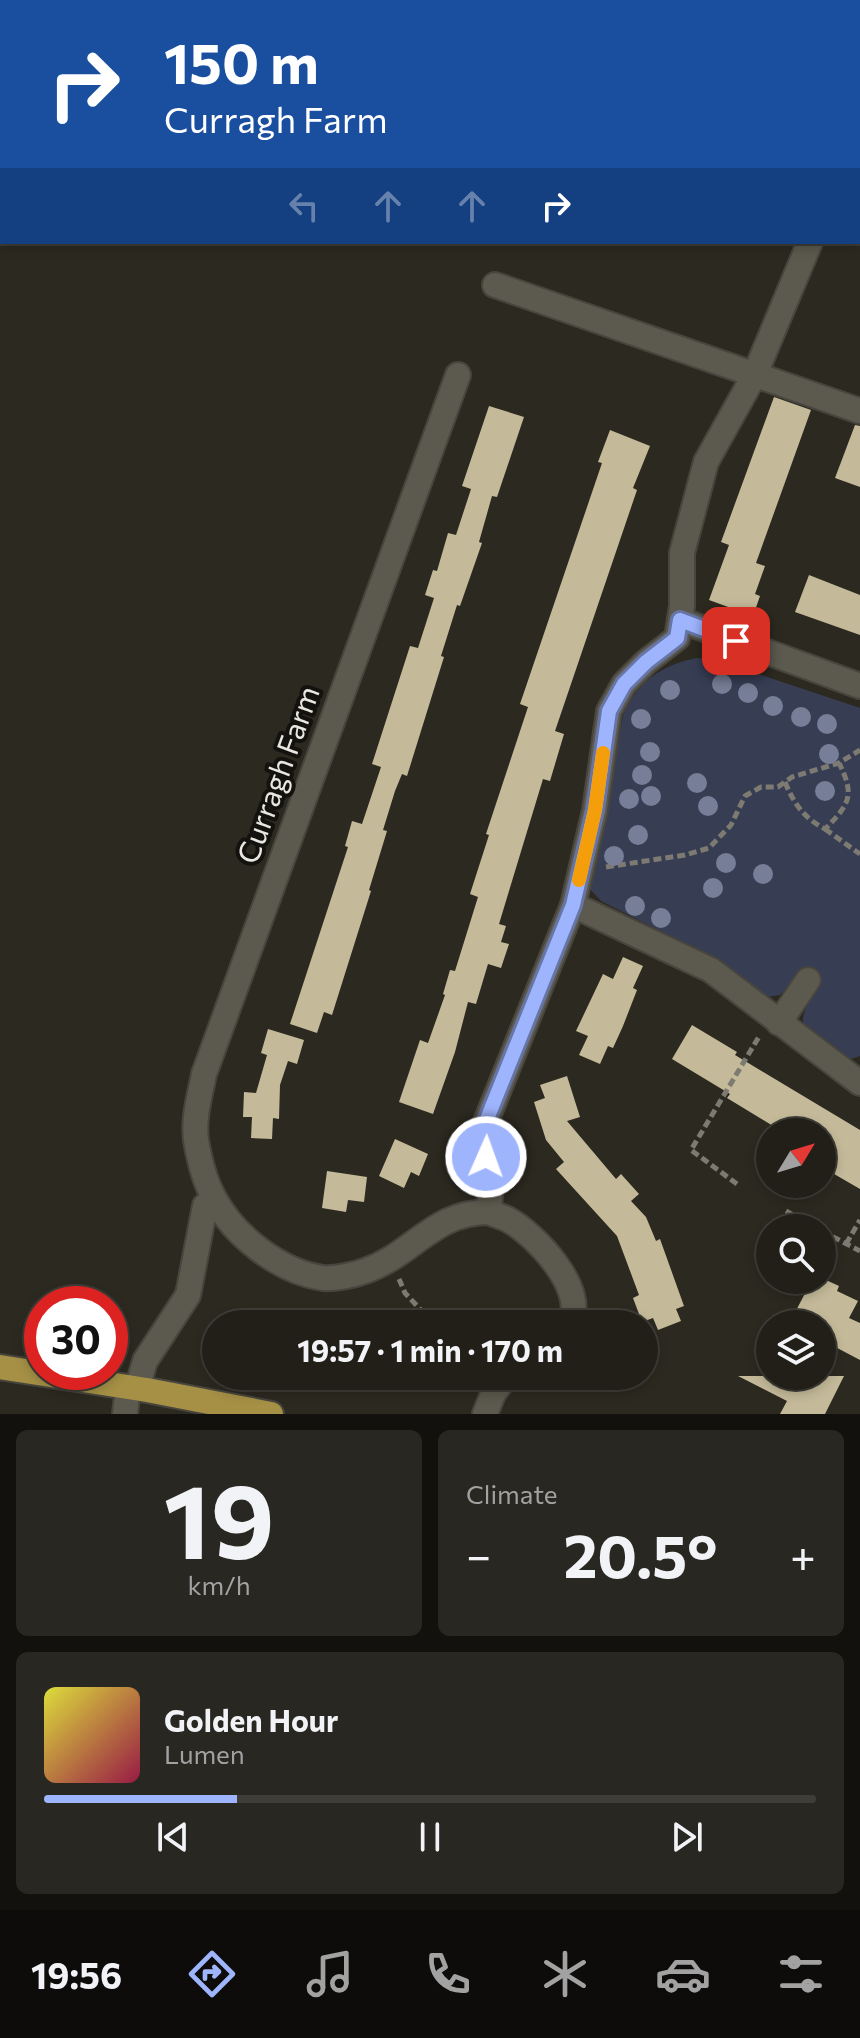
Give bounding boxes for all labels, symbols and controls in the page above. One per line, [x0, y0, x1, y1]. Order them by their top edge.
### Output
text: 150 m [164, 27, 319, 96]
icon: right [32, 32, 136, 136]
text: Curragh Farm [164, 96, 388, 140]
icon: left [282, 184, 326, 228]
icon: ahead [366, 184, 410, 228]
icon: ahead [450, 184, 494, 228]
icon: right [534, 184, 578, 228]
pin [702, 607, 770, 675]
icon: arrive [714, 619, 758, 663]
street label: Curragh Farm [227, 680, 326, 868]
position arrow [444, 1115, 528, 1199]
north arrow [756, 1118, 836, 1198]
map controls [756, 1118, 836, 1390]
button: search [756, 1214, 836, 1294]
speed limit sign: 30 [24, 1286, 128, 1390]
button: layers [756, 1310, 836, 1390]
text: 19:57 · 1 min · 170 m [297, 1331, 563, 1368]
text: 19 [163, 1453, 275, 1580]
text: Climate [466, 1478, 558, 1509]
text: 20.5° [564, 1517, 718, 1590]
text: − [466, 1527, 491, 1581]
text: + [790, 1527, 816, 1581]
text: km/h [187, 1569, 251, 1600]
text: Golden Hour [164, 1701, 338, 1738]
text: Lumen [164, 1738, 245, 1769]
icon: previous [151, 1815, 195, 1859]
icon: pause [408, 1815, 452, 1859]
icon: next [665, 1815, 709, 1859]
icon: directions [184, 1946, 240, 2002]
icon: music [302, 1946, 358, 2002]
icon: phone [420, 1946, 476, 2002]
icon: climate [537, 1946, 593, 2002]
icon: car [655, 1946, 711, 2002]
icon: filters [773, 1946, 829, 2002]
text: 19:56 [31, 1952, 122, 1996]

